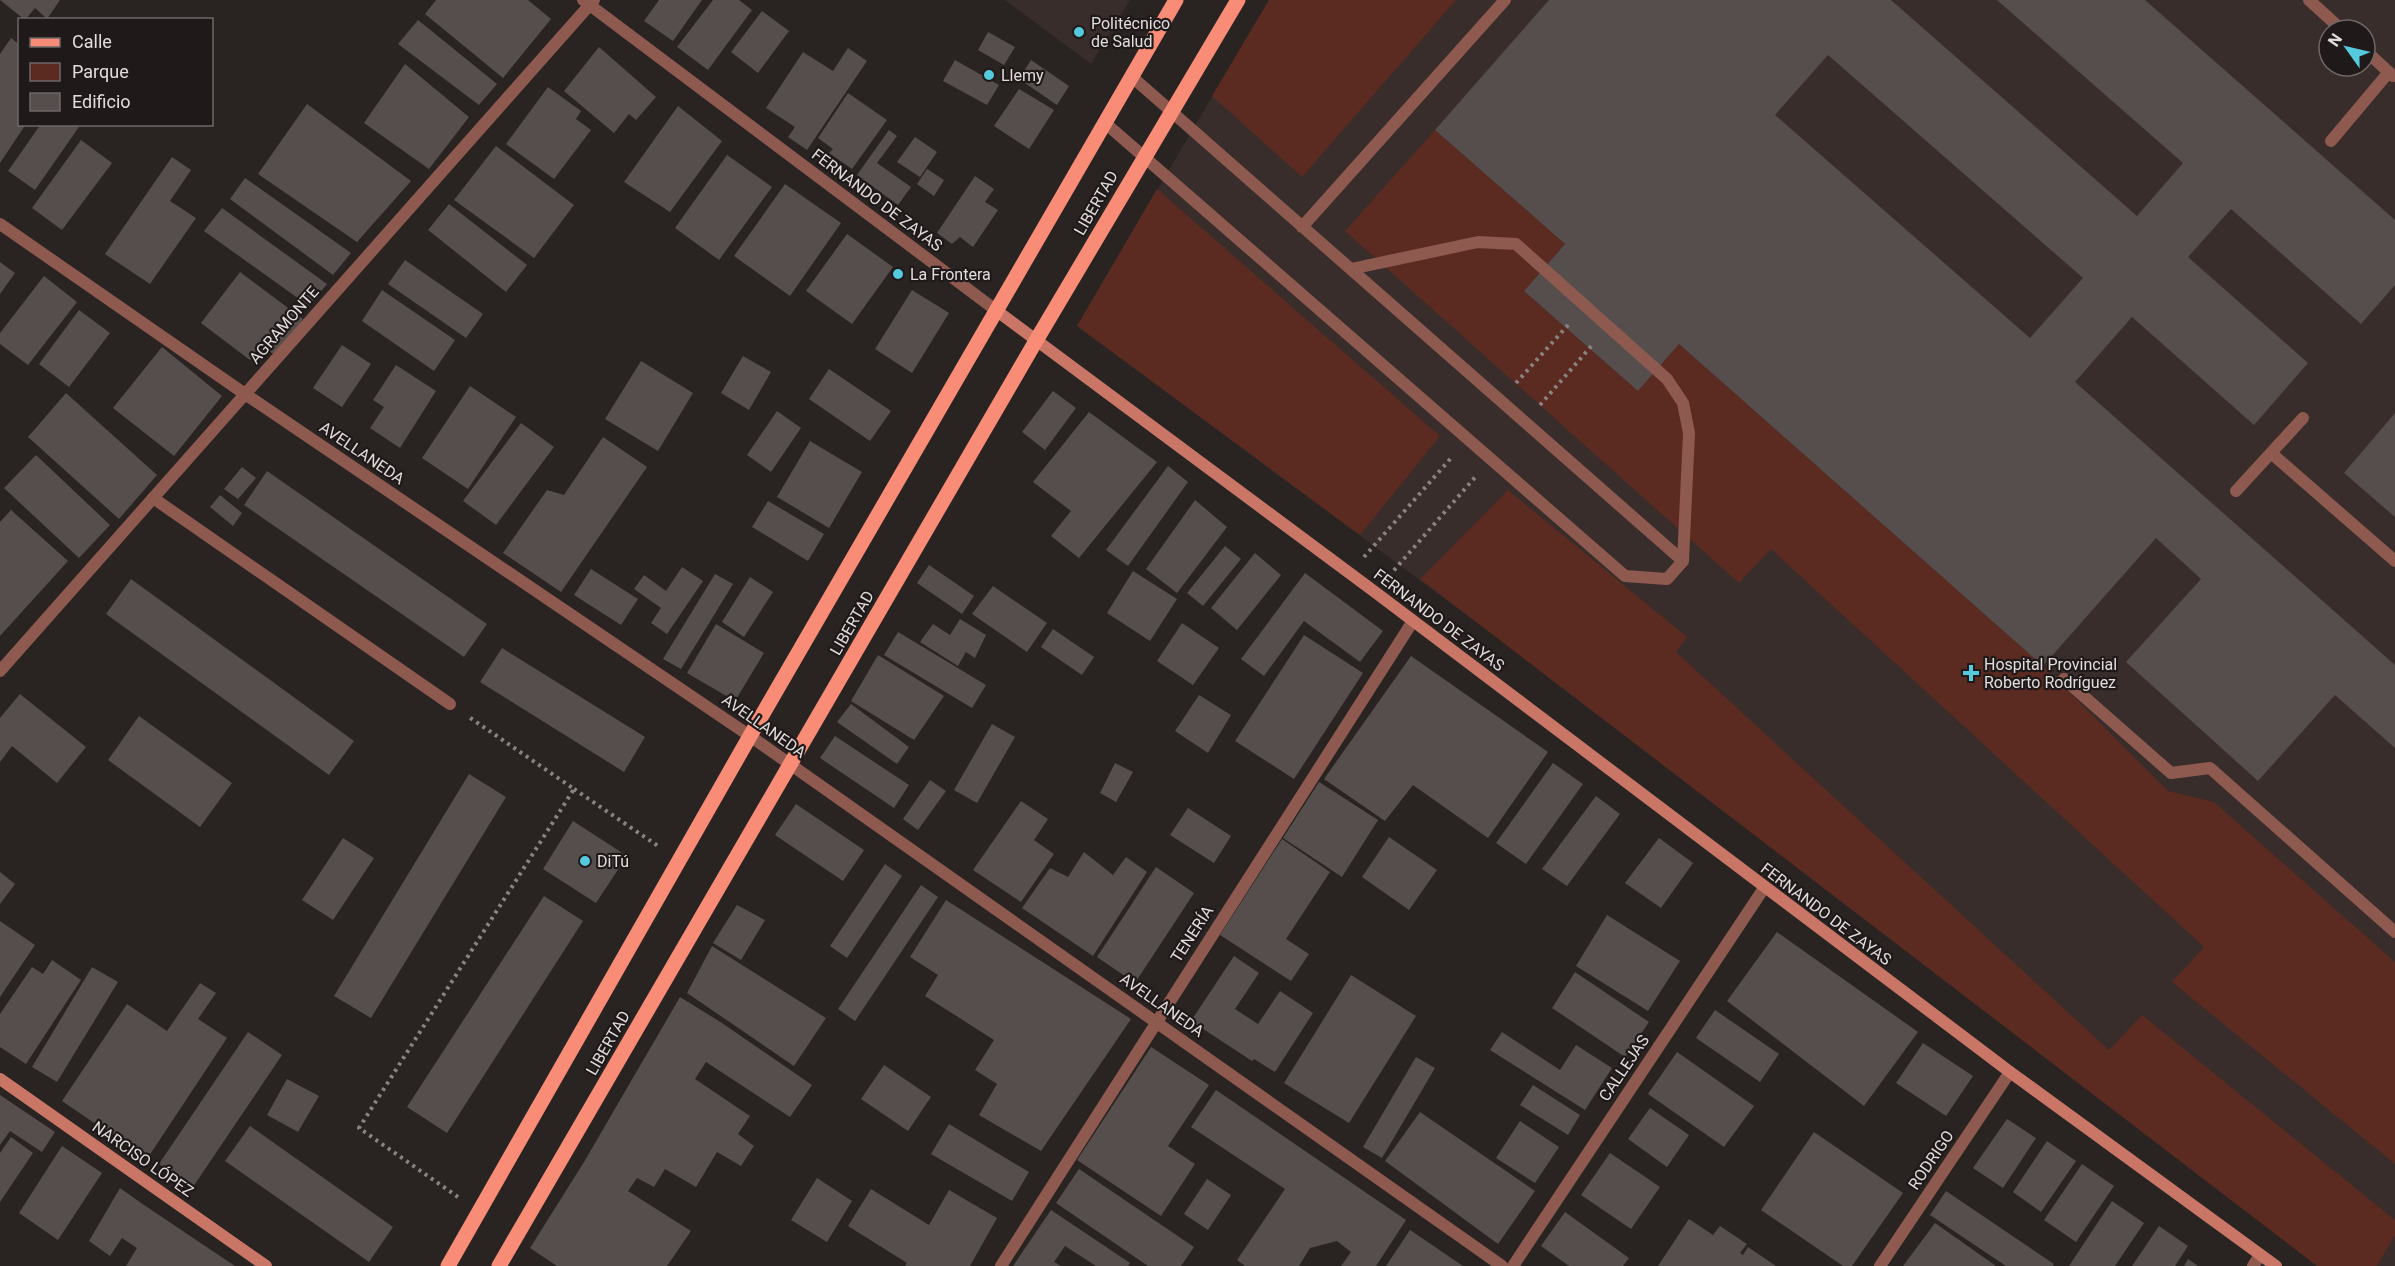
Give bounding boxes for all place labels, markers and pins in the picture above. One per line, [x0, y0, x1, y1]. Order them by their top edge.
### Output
place label: Politécnico de Salud [1091, 14, 1170, 51]
marker: Politécnico de Salud [1072, 25, 1086, 39]
place label: Llemy [1001, 66, 1044, 85]
marker: Llemy [982, 68, 996, 82]
place label: La Frontera [910, 265, 991, 284]
marker: La Frontera [891, 267, 905, 281]
place label: Hospital Provincial Roberto Rodríguez [1984, 655, 2117, 692]
marker: Hospital Provincial Roberto Rodríguez [1962, 664, 1980, 682]
place label: DiTú [597, 852, 629, 871]
marker: DiTú [578, 854, 592, 868]

